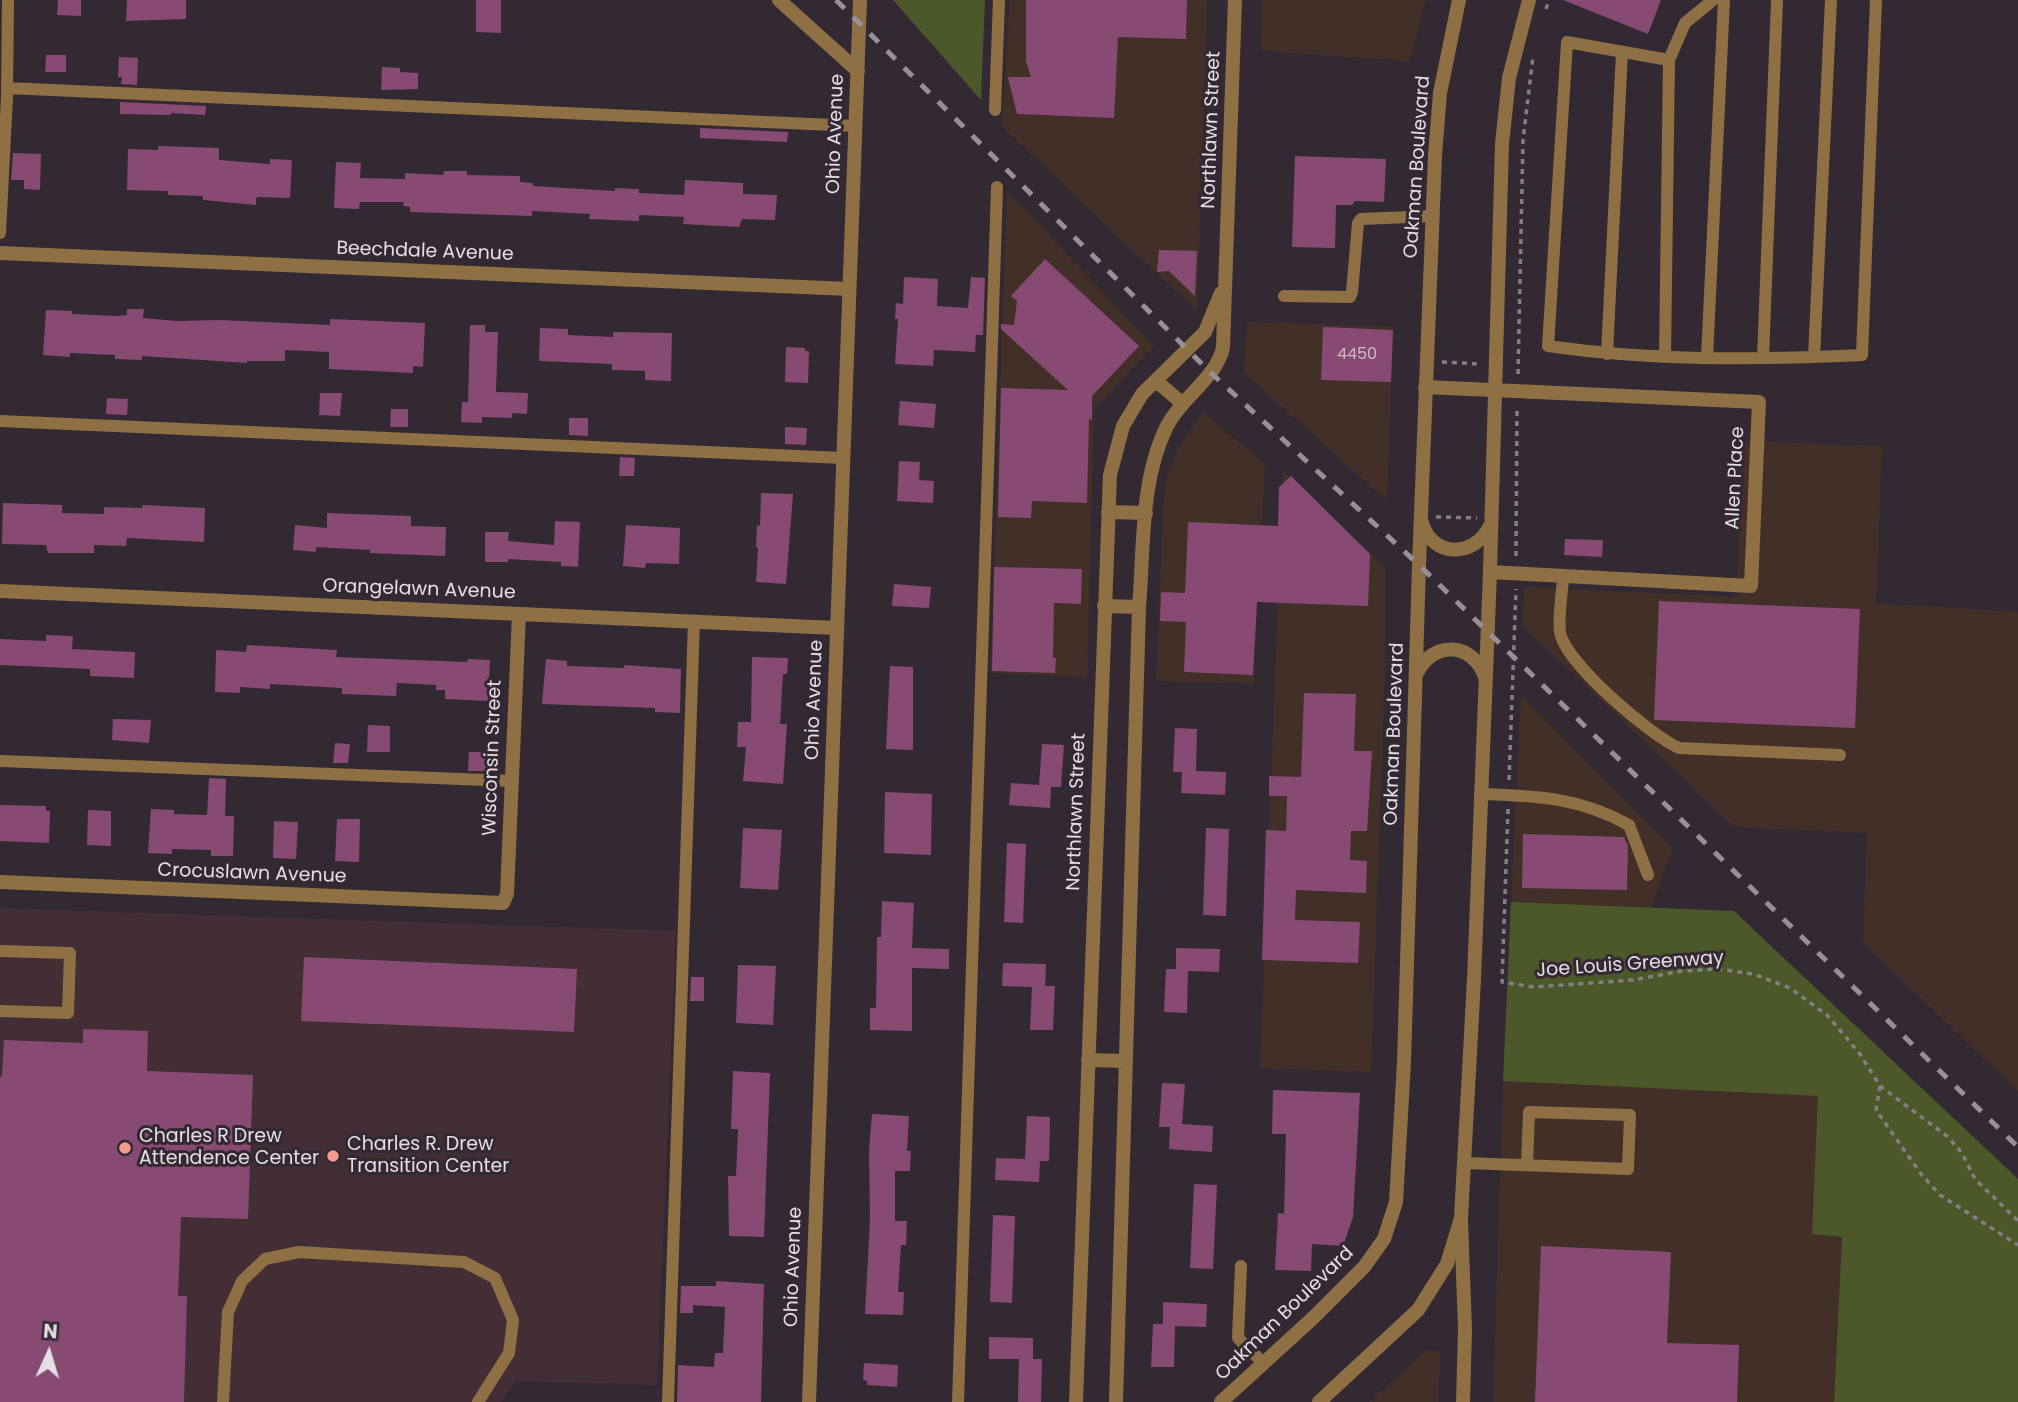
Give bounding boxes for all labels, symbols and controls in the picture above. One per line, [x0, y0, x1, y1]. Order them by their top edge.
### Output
street label: Northlawn Street [1198, 51, 1226, 209]
street label: Ohio Avenue [823, 73, 849, 195]
street label: Oakman Boulevard [1400, 75, 1436, 259]
street label: Beechdale Avenue [336, 238, 514, 266]
house number: 4450 [1337, 345, 1377, 365]
street label: Allen Place [1722, 426, 1750, 530]
street label: Orangelawn Avenue [322, 575, 516, 605]
street label: Ohio Avenue [802, 639, 828, 761]
street label: Oakman Boulevard [1380, 642, 1410, 826]
street label: Wisconsin Street [479, 679, 507, 837]
street label: Northlawn Street [1063, 733, 1091, 891]
street label: Crocuslawn Avenue [157, 859, 347, 889]
street label: Joe Louis Greenway [1535, 947, 1725, 983]
place label: Charles R Drew Attendence Center [139, 1126, 319, 1170]
place label: Charles R. Drew Transition Center [347, 1134, 509, 1178]
marker: Charles R Drew Attendence Center [117, 1140, 133, 1156]
marker: Charles R. Drew Transition Center [325, 1148, 341, 1164]
street label: Ohio Avenue [781, 1206, 807, 1328]
street label: Oakman Boulevard [1211, 1242, 1359, 1386]
north arrow [14, 1318, 84, 1388]
text: N [42, 1318, 59, 1346]

